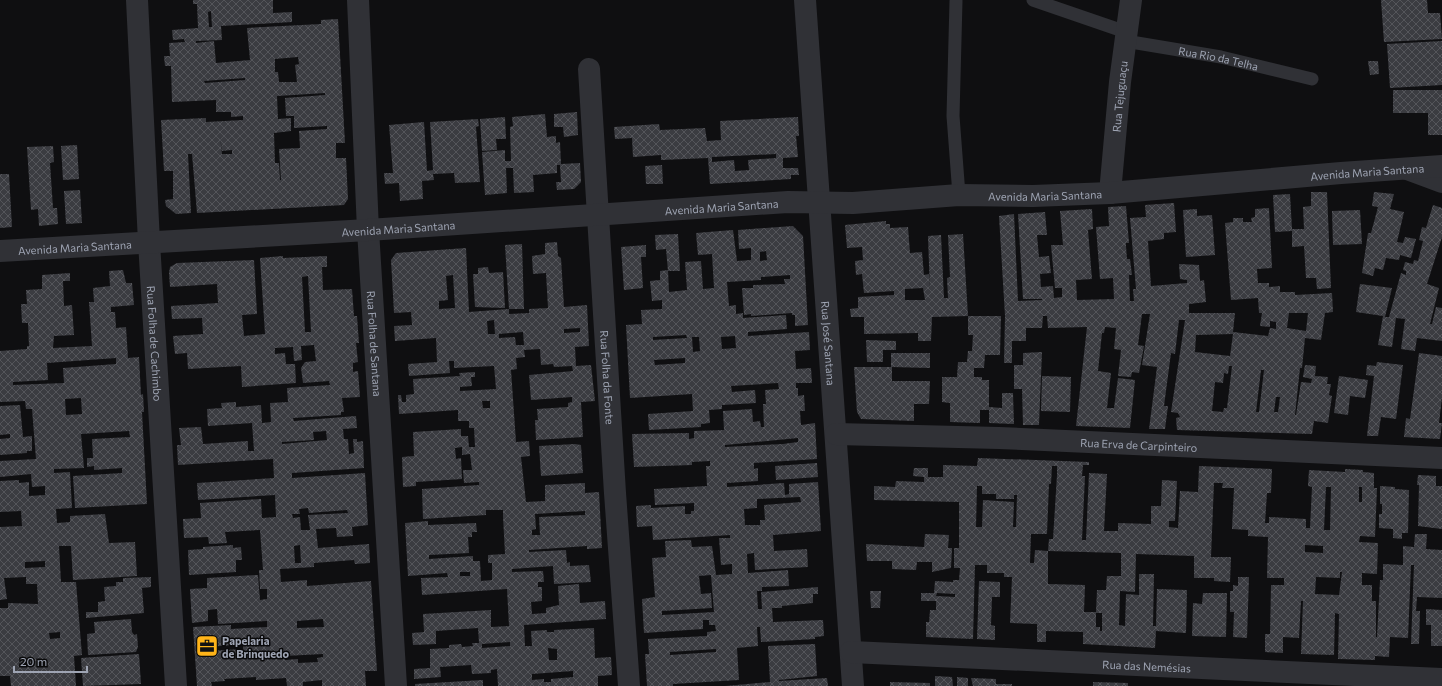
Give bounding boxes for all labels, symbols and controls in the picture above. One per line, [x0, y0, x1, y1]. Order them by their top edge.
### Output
street label: Rua Rio da Telha [1178, 44, 1260, 72]
street label: Rua Tejuguaçu [1109, 60, 1129, 133]
street label: Avenida Maria Santana [1310, 161, 1424, 182]
street label: Avenida Maria Santana [988, 187, 1102, 203]
street label: Avenida Maria Santana [664, 196, 779, 217]
street label: Avenida Maria Santana [341, 218, 456, 238]
street label: Avenida Maria Santana [18, 237, 132, 256]
street label: Rua Folha de Cachimbo [145, 285, 165, 402]
street label: Rua Folha de Santana [365, 290, 385, 397]
street label: Rua José Santana [820, 300, 838, 386]
street label: Rua Folha da Fonte [599, 330, 617, 425]
street label: Rua Erva de Carpinteiro [1080, 435, 1198, 453]
office icon: Papelaria de Brinquedo [194, 633, 220, 659]
place label: Papelaria de Brinquedo [222, 634, 290, 660]
scale bar [14, 648, 87, 674]
text: 20 m [20, 654, 47, 668]
street label: Rua das Nemésias [1102, 657, 1191, 674]

